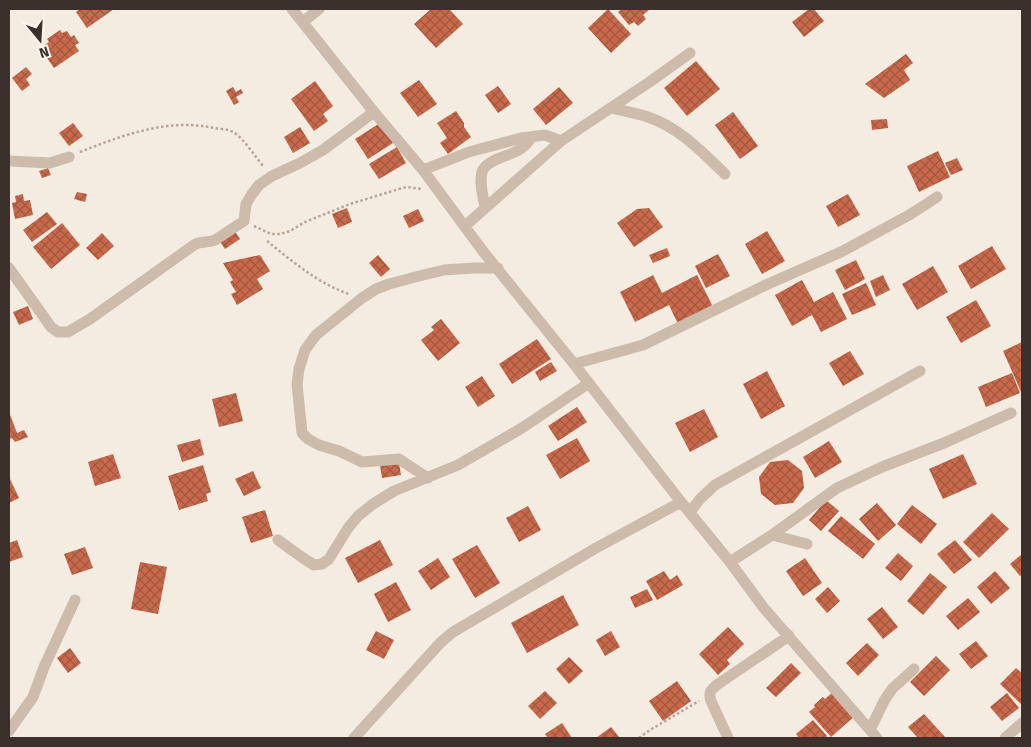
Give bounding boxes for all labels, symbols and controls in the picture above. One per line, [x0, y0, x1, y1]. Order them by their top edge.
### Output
north arrow [15, 15, 65, 65]
text: N [37, 42, 51, 61]

